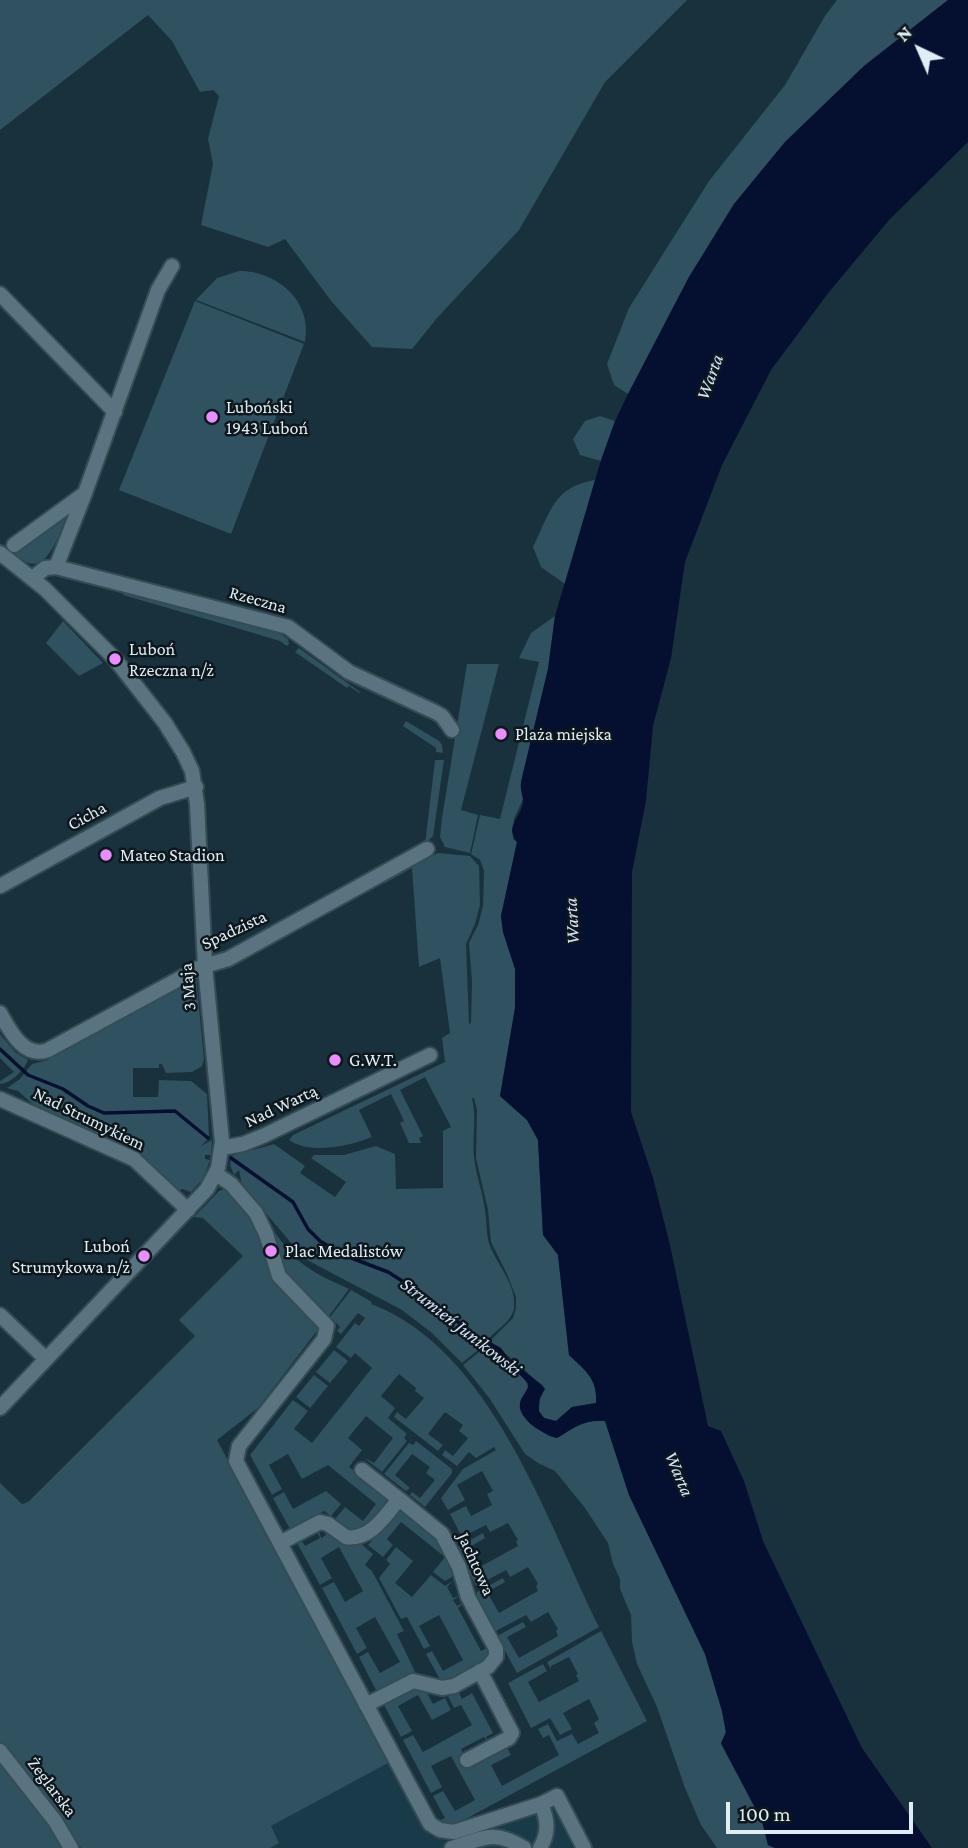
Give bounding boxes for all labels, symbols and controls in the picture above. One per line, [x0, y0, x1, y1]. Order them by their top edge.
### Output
north arrow [884, 14, 954, 84]
text: N [892, 21, 916, 46]
water label: Warta [691, 351, 729, 403]
place label: Luboński 1943 Luboń [226, 396, 308, 438]
marker: Luboński 1943 Luboń [204, 409, 220, 425]
street label: Rzeczna [227, 582, 289, 618]
place label: Luboń Rzeczna n/ż [129, 638, 214, 680]
marker: Luboń Rzeczna n/ż [107, 651, 123, 667]
place label: Plaża miejska [515, 723, 612, 745]
marker: Plaża miejska [493, 726, 509, 742]
street label: Cicha [64, 797, 110, 835]
place label: Mateo Stadion [120, 844, 225, 866]
marker: Mateo Stadion [98, 847, 114, 863]
water label: Warta [559, 897, 585, 945]
street label: Spadzista [198, 906, 270, 954]
street label: 3 Maja [175, 962, 201, 1012]
place label: G.W.T. [349, 1049, 397, 1071]
marker: G.W.T. [327, 1052, 343, 1068]
street label: Nad Wartą [241, 1080, 321, 1132]
street label: Nad Strumykiem [30, 1083, 148, 1155]
place label: Luboń Strumykowa n/ż [12, 1235, 130, 1278]
place label: Plac Medalistów [285, 1240, 403, 1262]
marker: Plac Medalistów [263, 1243, 279, 1259]
marker: Luboń Strumykowa n/ż [136, 1248, 152, 1264]
water label: Strumień Junikowski [396, 1273, 526, 1381]
water label: Warta [659, 1448, 699, 1500]
street label: Jachtowa [453, 1529, 499, 1599]
street label: Żeglarska [23, 1753, 81, 1821]
scale bar [730, 1788, 917, 1832]
text: 100 m [739, 1802, 791, 1826]

